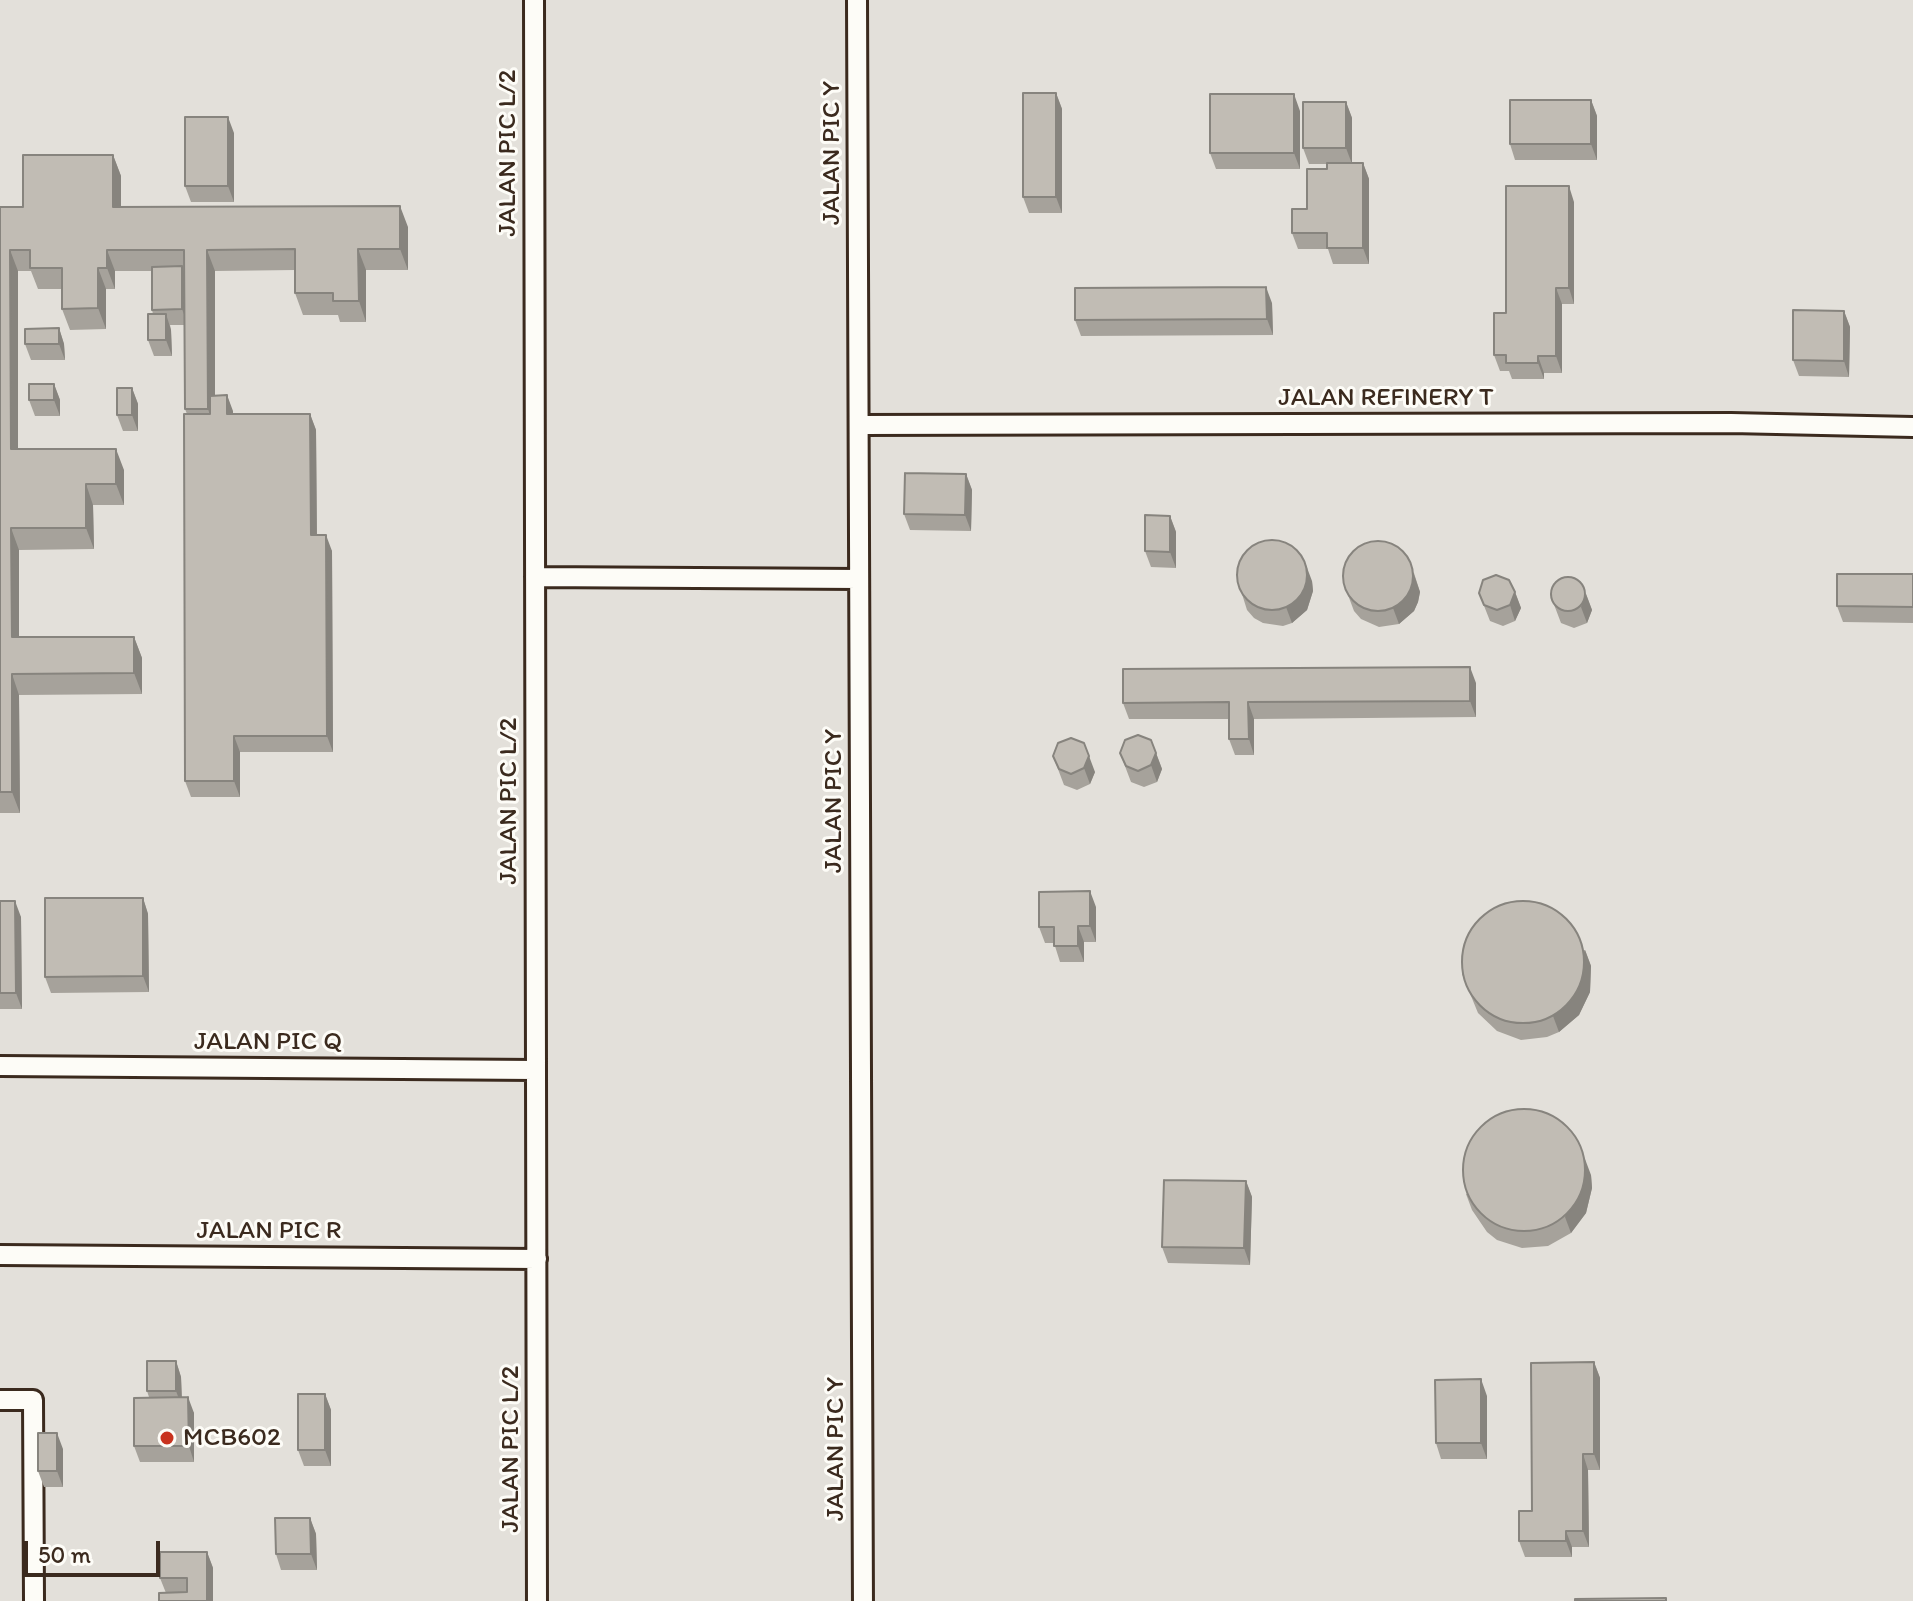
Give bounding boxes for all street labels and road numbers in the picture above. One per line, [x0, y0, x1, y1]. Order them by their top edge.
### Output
street label: JALAN PIC L/2 [492, 70, 524, 236]
street label: JALAN PIC Y [816, 81, 848, 225]
street label: JALAN REFINERY T [1278, 382, 1494, 414]
street label: JALAN PIC L/2 [493, 718, 525, 884]
street label: JALAN PIC Y [818, 729, 850, 873]
street label: JALAN PIC Q [194, 1026, 342, 1058]
street label: JALAN PIC R [197, 1215, 341, 1247]
street label: JALAN PIC L/2 [495, 1366, 527, 1532]
street label: JALAN PIC Y [820, 1377, 852, 1521]

